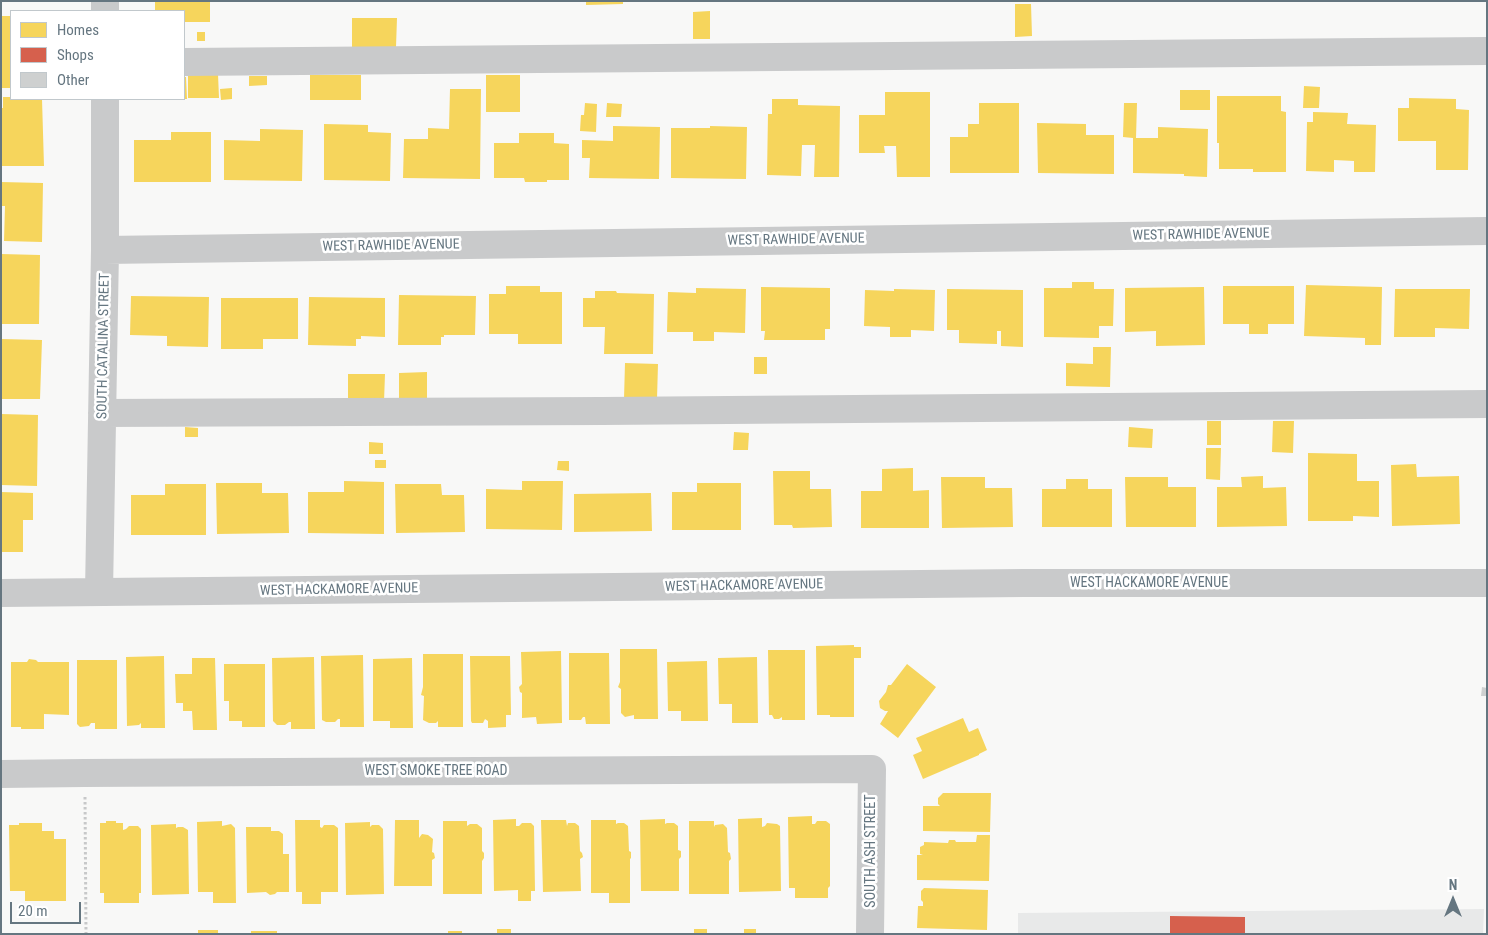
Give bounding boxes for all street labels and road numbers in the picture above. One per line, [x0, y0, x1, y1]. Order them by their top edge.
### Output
street label: WEST RAWHIDE AVENUE [1132, 225, 1270, 245]
street label: WEST RAWHIDE AVENUE [727, 230, 865, 250]
street label: WEST RAWHIDE AVENUE [322, 236, 460, 256]
street label: SOUTH CATALINA STREET [94, 273, 114, 419]
street label: WEST HACKAMORE AVENUE [1070, 575, 1228, 591]
street label: WEST HACKAMORE AVENUE [665, 576, 823, 596]
street label: WEST HACKAMORE AVENUE [260, 580, 418, 600]
street label: WEST SMOKE TREE ROAD [364, 763, 508, 779]
street label: SOUTH ASH STREET [863, 794, 879, 908]

